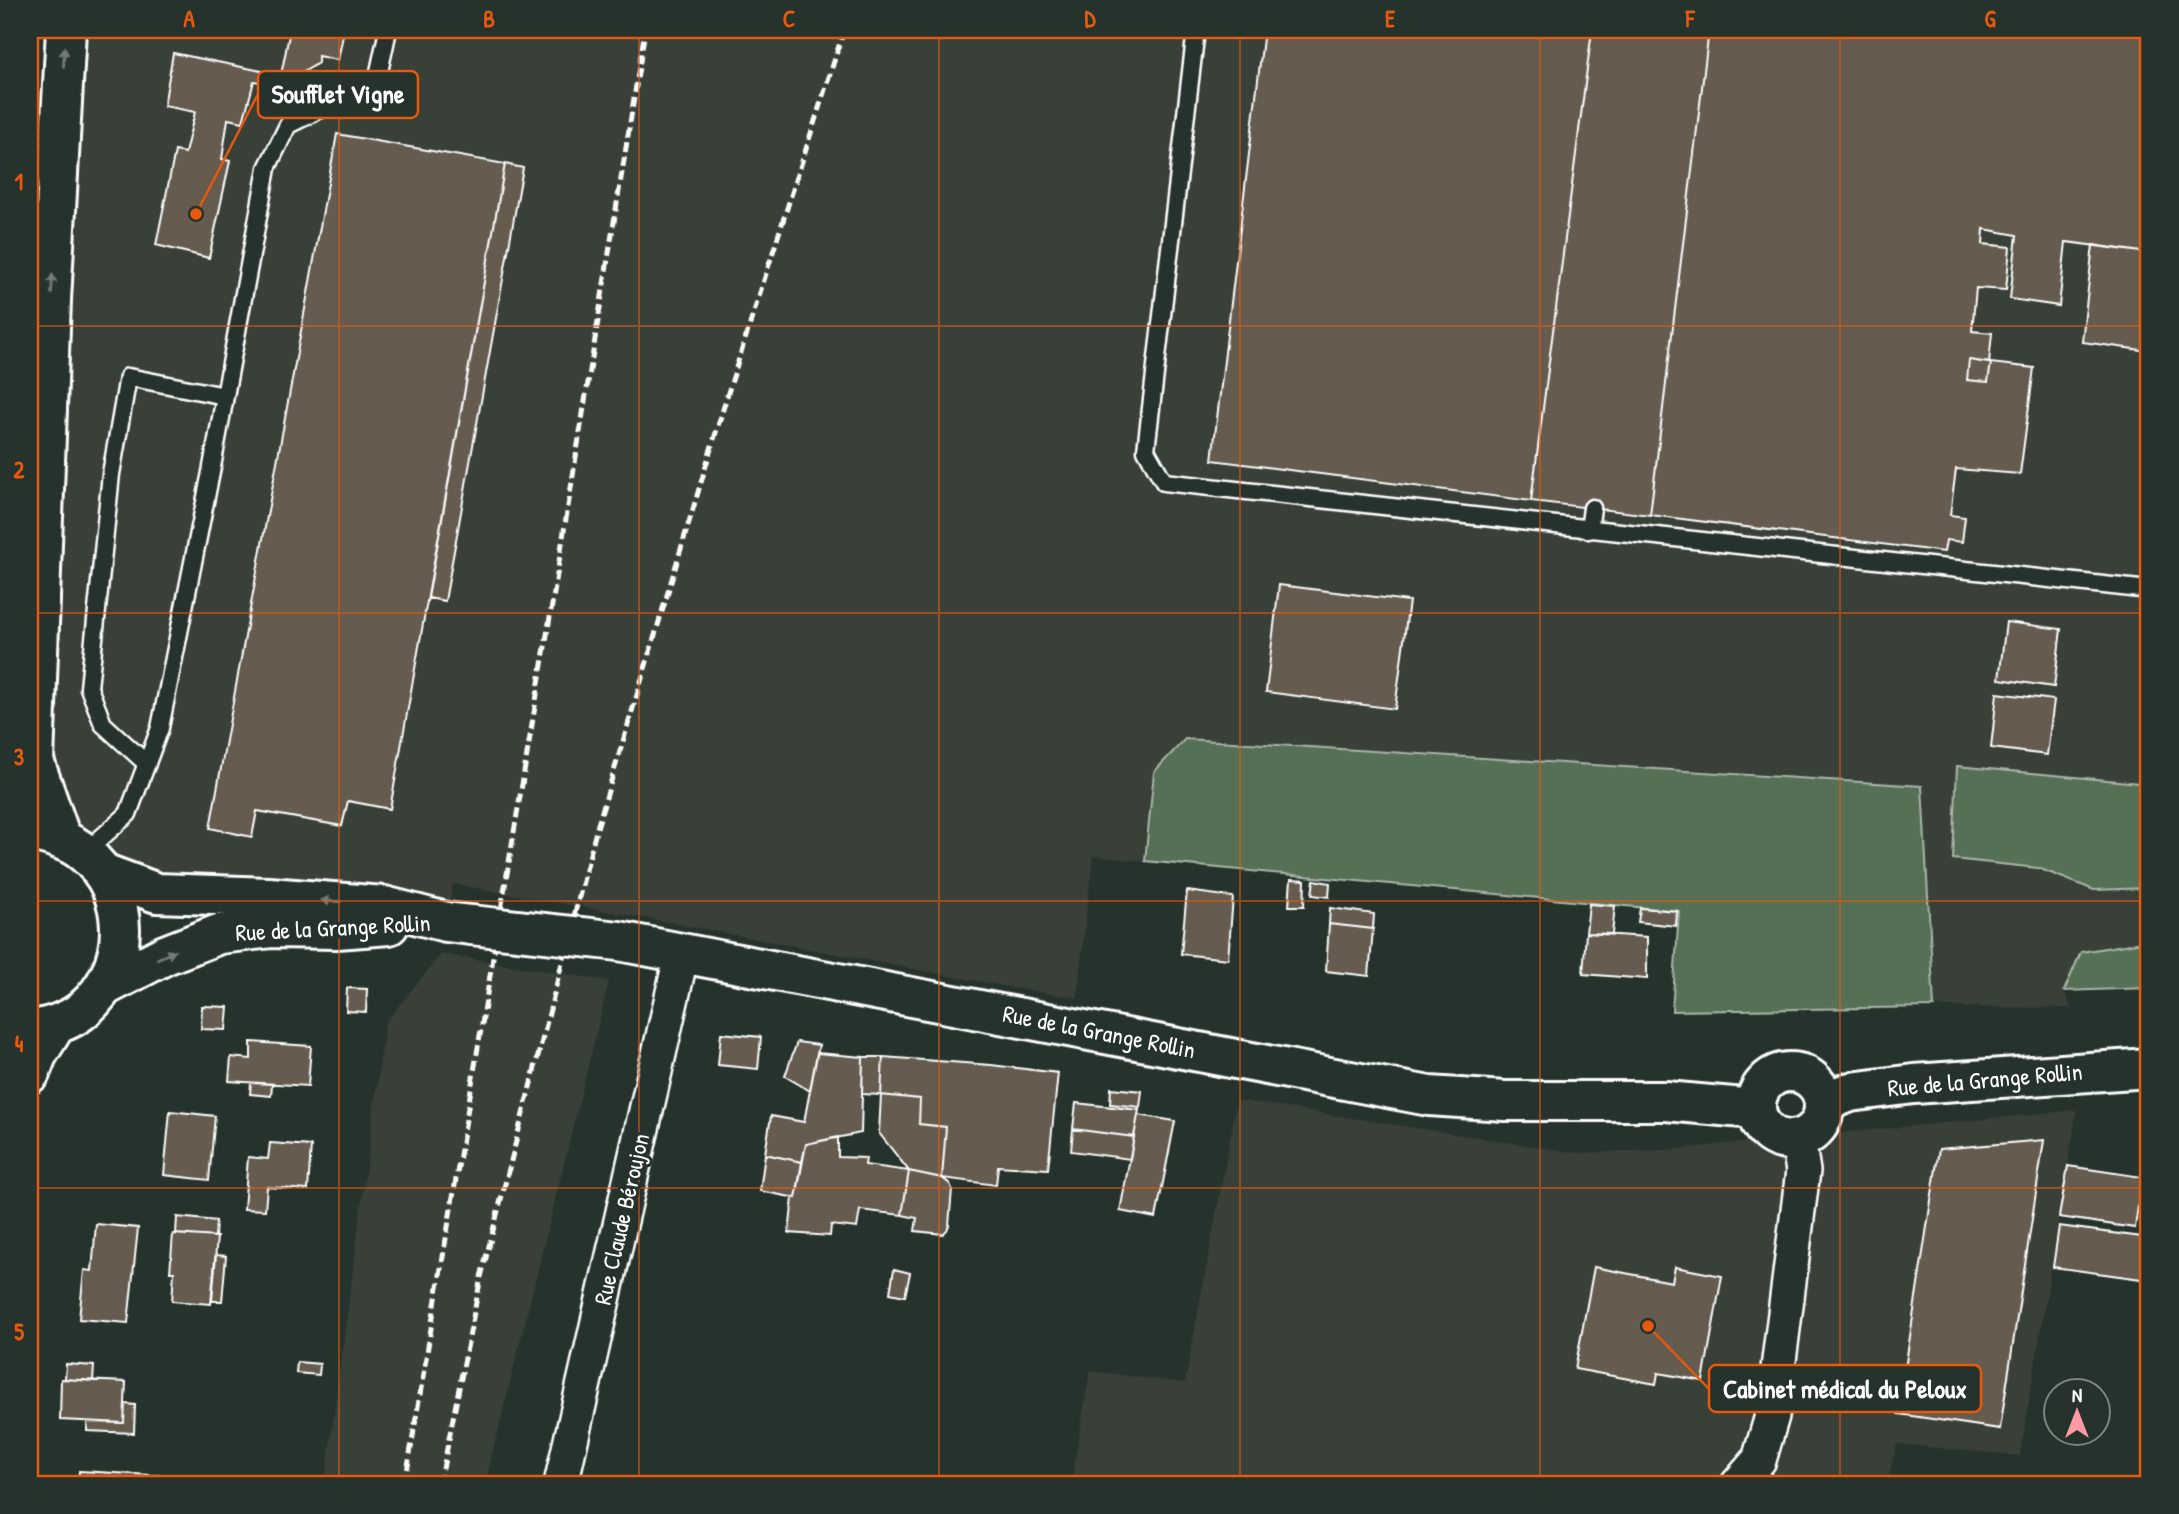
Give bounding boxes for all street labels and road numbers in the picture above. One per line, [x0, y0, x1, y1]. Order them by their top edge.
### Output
street label: Rue de la Grange Rollin [235, 906, 431, 948]
street label: Rue de la Grange Rollin [1000, 997, 1198, 1065]
street label: Rue de la Grange Rollin [1886, 1055, 2084, 1103]
street label: Rue Claude Béroujon [586, 1130, 656, 1308]

